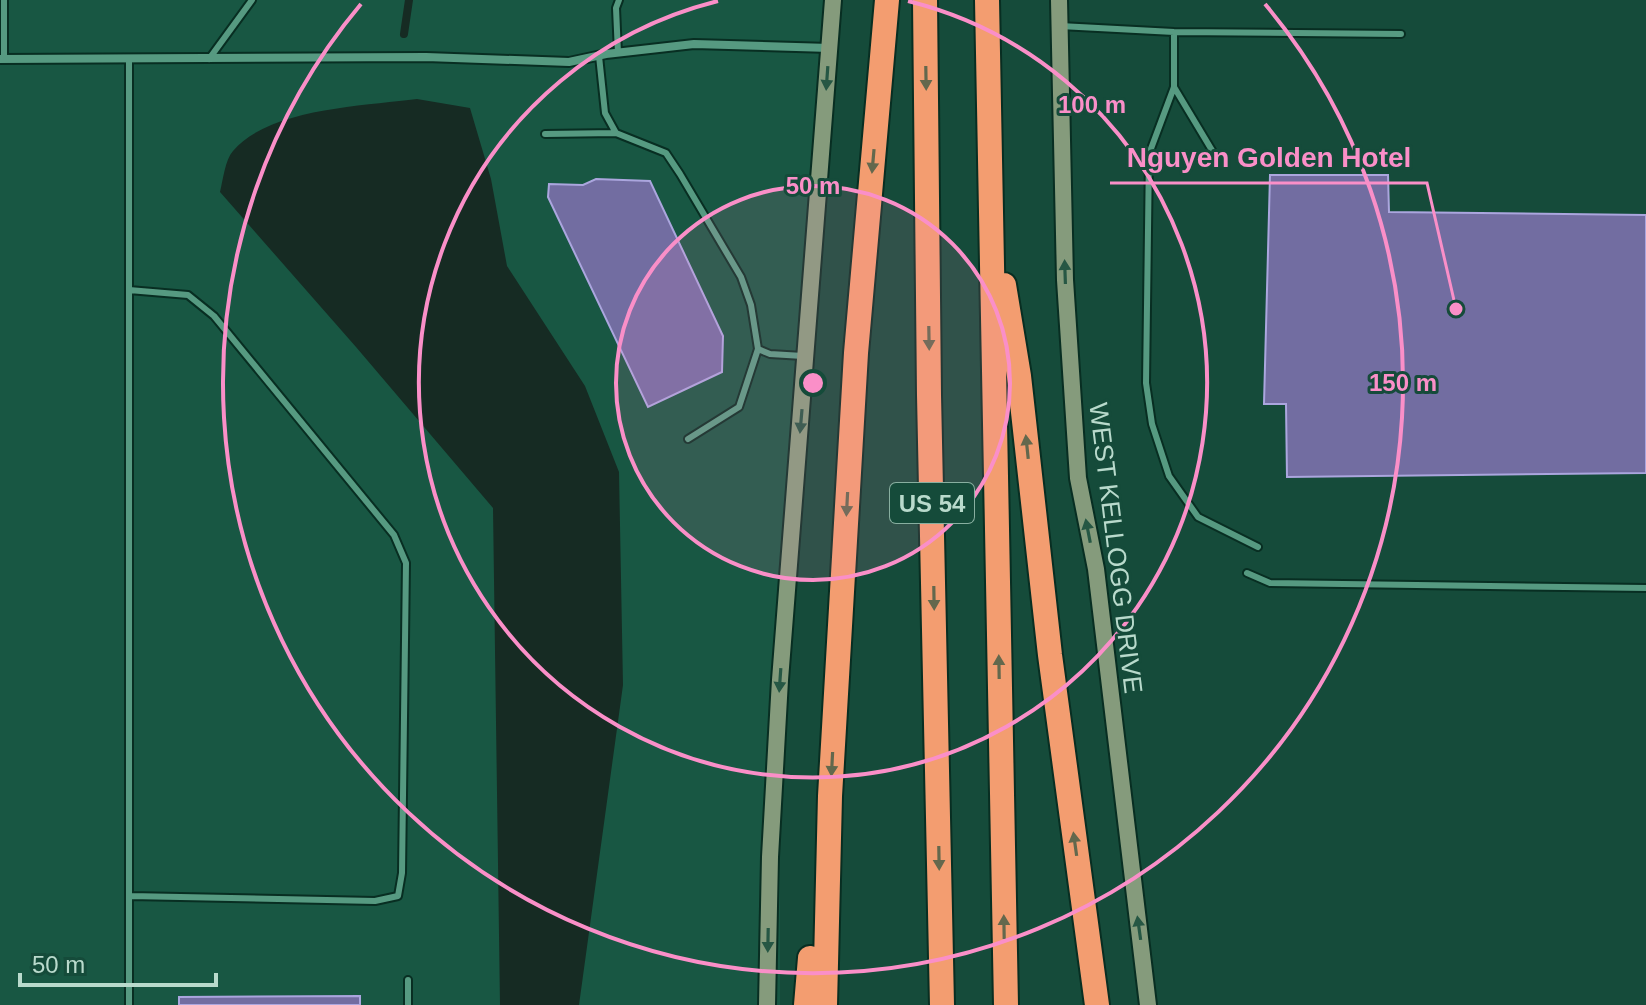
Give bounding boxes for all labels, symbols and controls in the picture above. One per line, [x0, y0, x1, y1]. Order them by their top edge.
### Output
one-way arrow [820, 66, 833, 91]
one-way arrow [919, 66, 932, 91]
text: 100 m [1058, 91, 1126, 118]
callout: Nguyen Golden Hotel [1110, 131, 1427, 183]
text: Nguyen Golden Hotel [1127, 142, 1411, 173]
one-way arrow [866, 149, 879, 174]
text: 50 m [786, 172, 840, 199]
one-way arrow [1058, 259, 1071, 284]
one-way arrow [922, 326, 935, 351]
centre of rings [799, 369, 827, 397]
text: 150 m [1369, 369, 1437, 396]
street label: WEST KELLOGG DRIVE [1083, 401, 1149, 695]
one-way arrow [795, 409, 808, 434]
one-way arrow [1020, 435, 1033, 460]
road number: US 54 [890, 483, 974, 523]
one-way arrow [840, 492, 853, 517]
one-way arrow [1081, 518, 1094, 543]
one-way arrow [927, 586, 940, 611]
one-way arrow [992, 654, 1005, 679]
one-way arrow [773, 668, 786, 693]
one-way arrow [825, 752, 838, 777]
one-way arrow [1069, 832, 1082, 857]
one-way arrow [933, 846, 945, 871]
one-way arrow [998, 914, 1010, 939]
one-way arrow [1132, 915, 1145, 940]
one-way arrow [762, 928, 774, 953]
scale bar [20, 937, 216, 987]
text: 50 m [32, 951, 85, 978]

